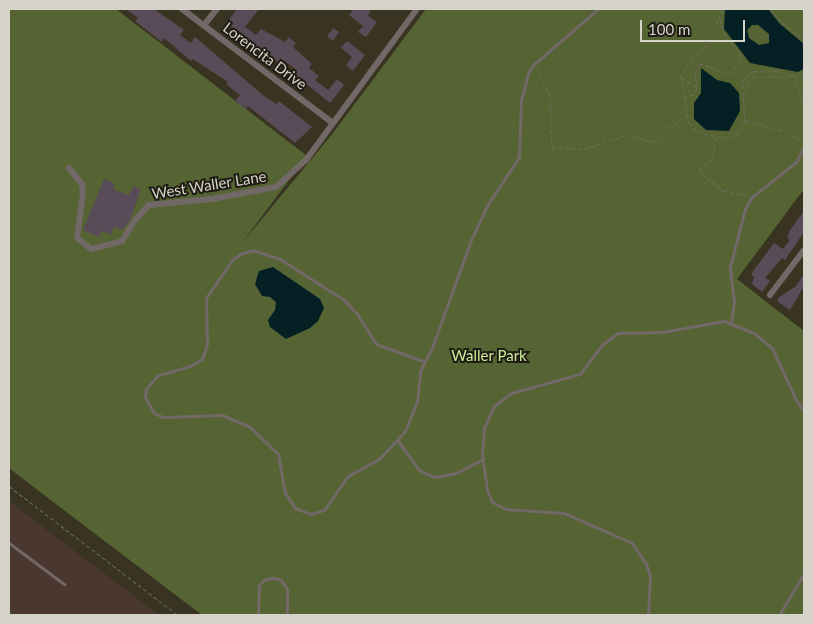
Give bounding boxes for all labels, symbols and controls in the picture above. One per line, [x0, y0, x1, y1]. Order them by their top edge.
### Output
scale bar [643, 10, 748, 42]
street label: Lorencita Drive [220, 19, 310, 93]
text: 100 m [648, 20, 690, 38]
street label: West Waller Lane [150, 167, 268, 203]
park label: Waller Park [451, 347, 527, 365]

